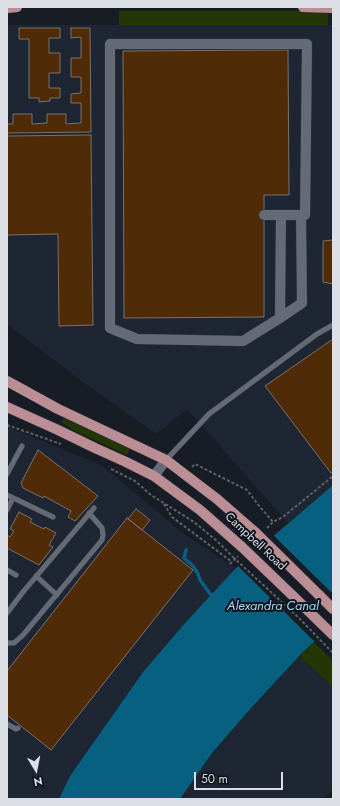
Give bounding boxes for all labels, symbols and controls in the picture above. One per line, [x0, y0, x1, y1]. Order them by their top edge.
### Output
street label: Campbell Road [221, 510, 289, 574]
water label: Alexandra Canal [227, 599, 319, 615]
north arrow [16, 750, 56, 790]
scale bar [196, 764, 285, 790]
text: 50 m [201, 770, 228, 788]
text: N [32, 773, 44, 790]

